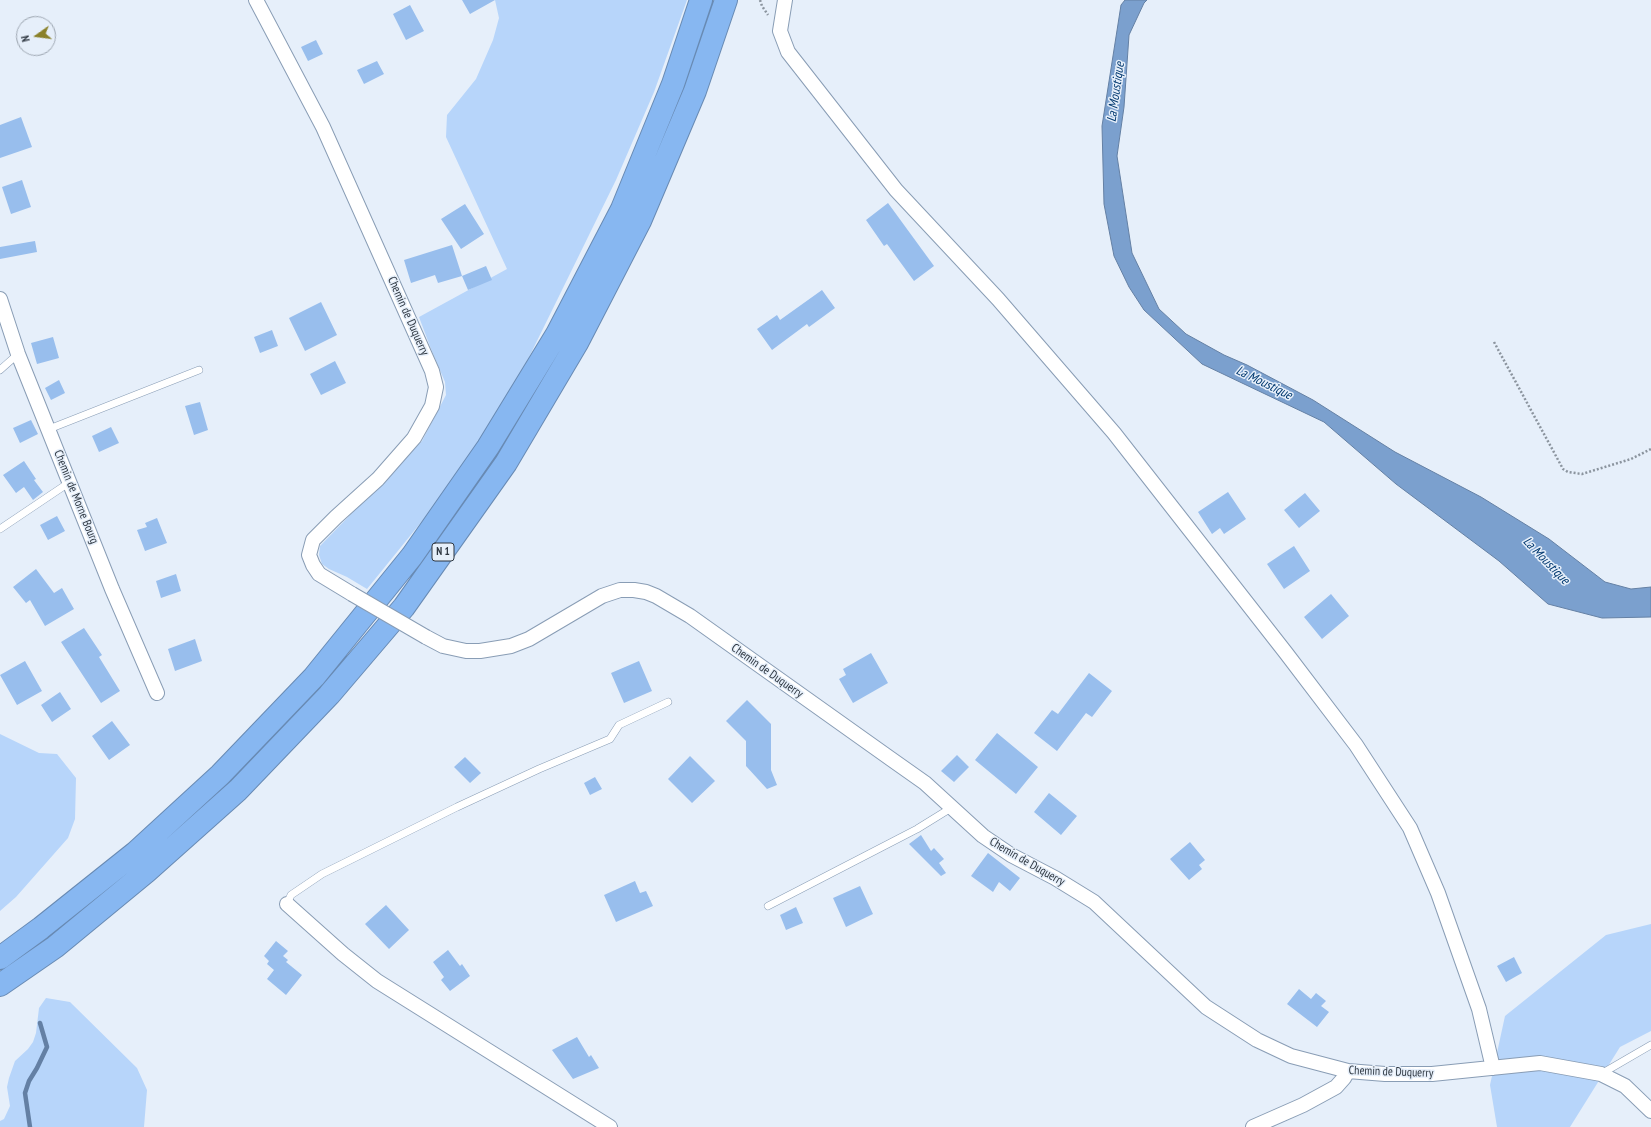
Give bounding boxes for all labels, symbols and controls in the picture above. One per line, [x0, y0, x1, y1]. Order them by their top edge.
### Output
north arrow [16, 16, 56, 56]
text: N [18, 34, 33, 43]
water label: La Moustique [1104, 61, 1128, 123]
street label: Chemin de Duquerry [384, 274, 432, 358]
water label: La Moustique [1234, 363, 1294, 403]
street label: Chemin de Morne Bourg [51, 448, 101, 546]
water label: La Moustique [1520, 534, 1572, 588]
road number: N 1 [432, 543, 454, 561]
street label: Chemin de Duquerry [728, 641, 806, 701]
street label: Chemin de Duquerry [987, 835, 1067, 889]
street label: Chemin de Duquerry [1348, 1063, 1434, 1081]

